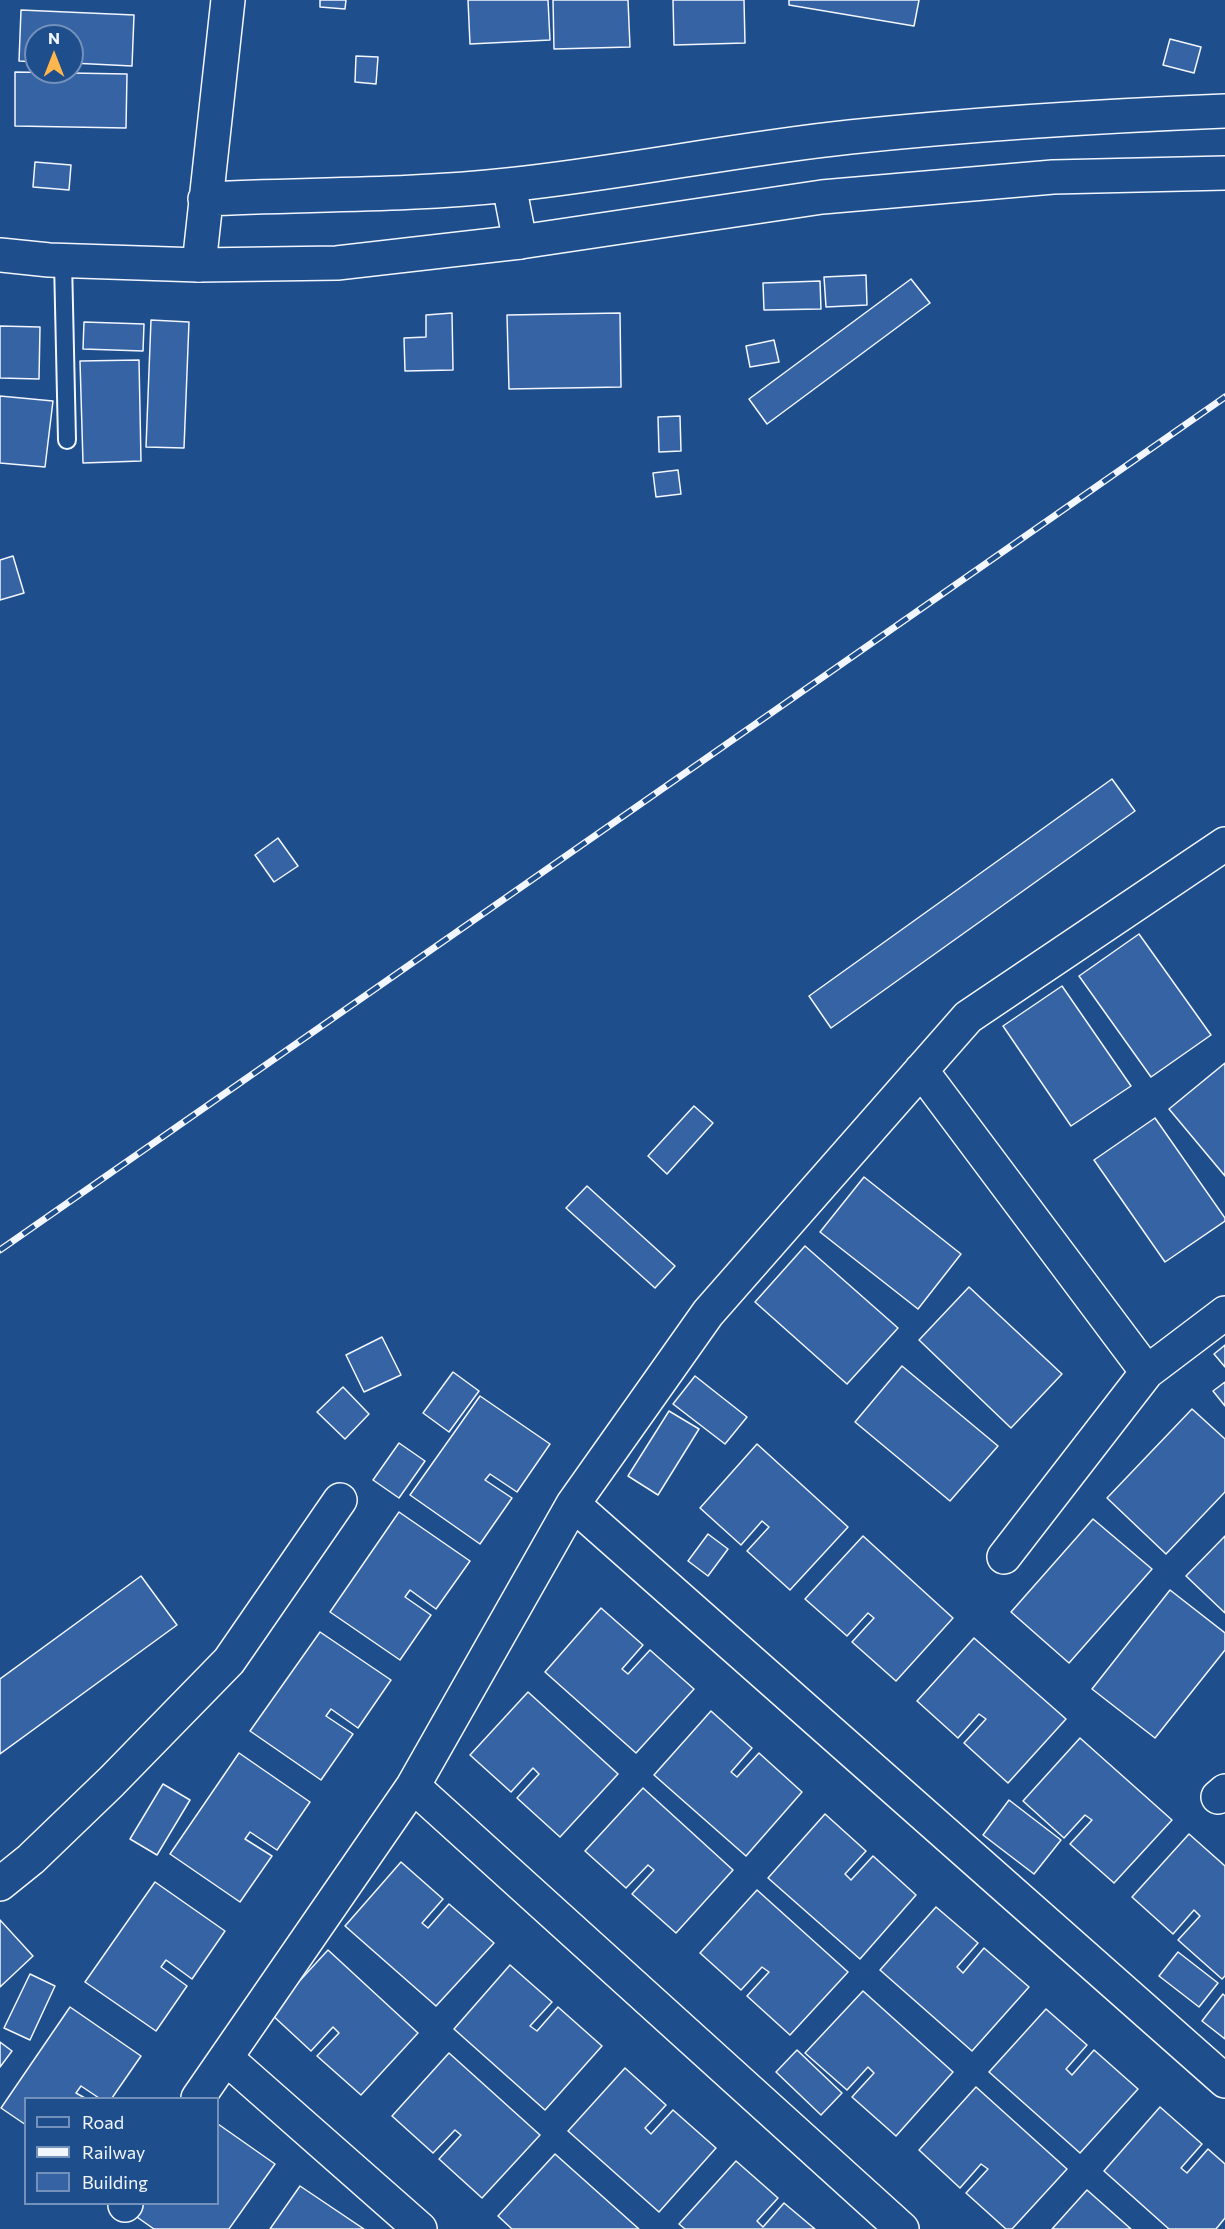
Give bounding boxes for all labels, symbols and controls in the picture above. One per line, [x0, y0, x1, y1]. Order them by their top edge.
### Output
north arrow [24, 24, 84, 84]
text: N [48, 28, 60, 47]
legend [24, 2097, 219, 2205]
text: Road [82, 2111, 124, 2133]
text: Railway [82, 2141, 145, 2163]
text: Building [82, 2171, 148, 2193]

